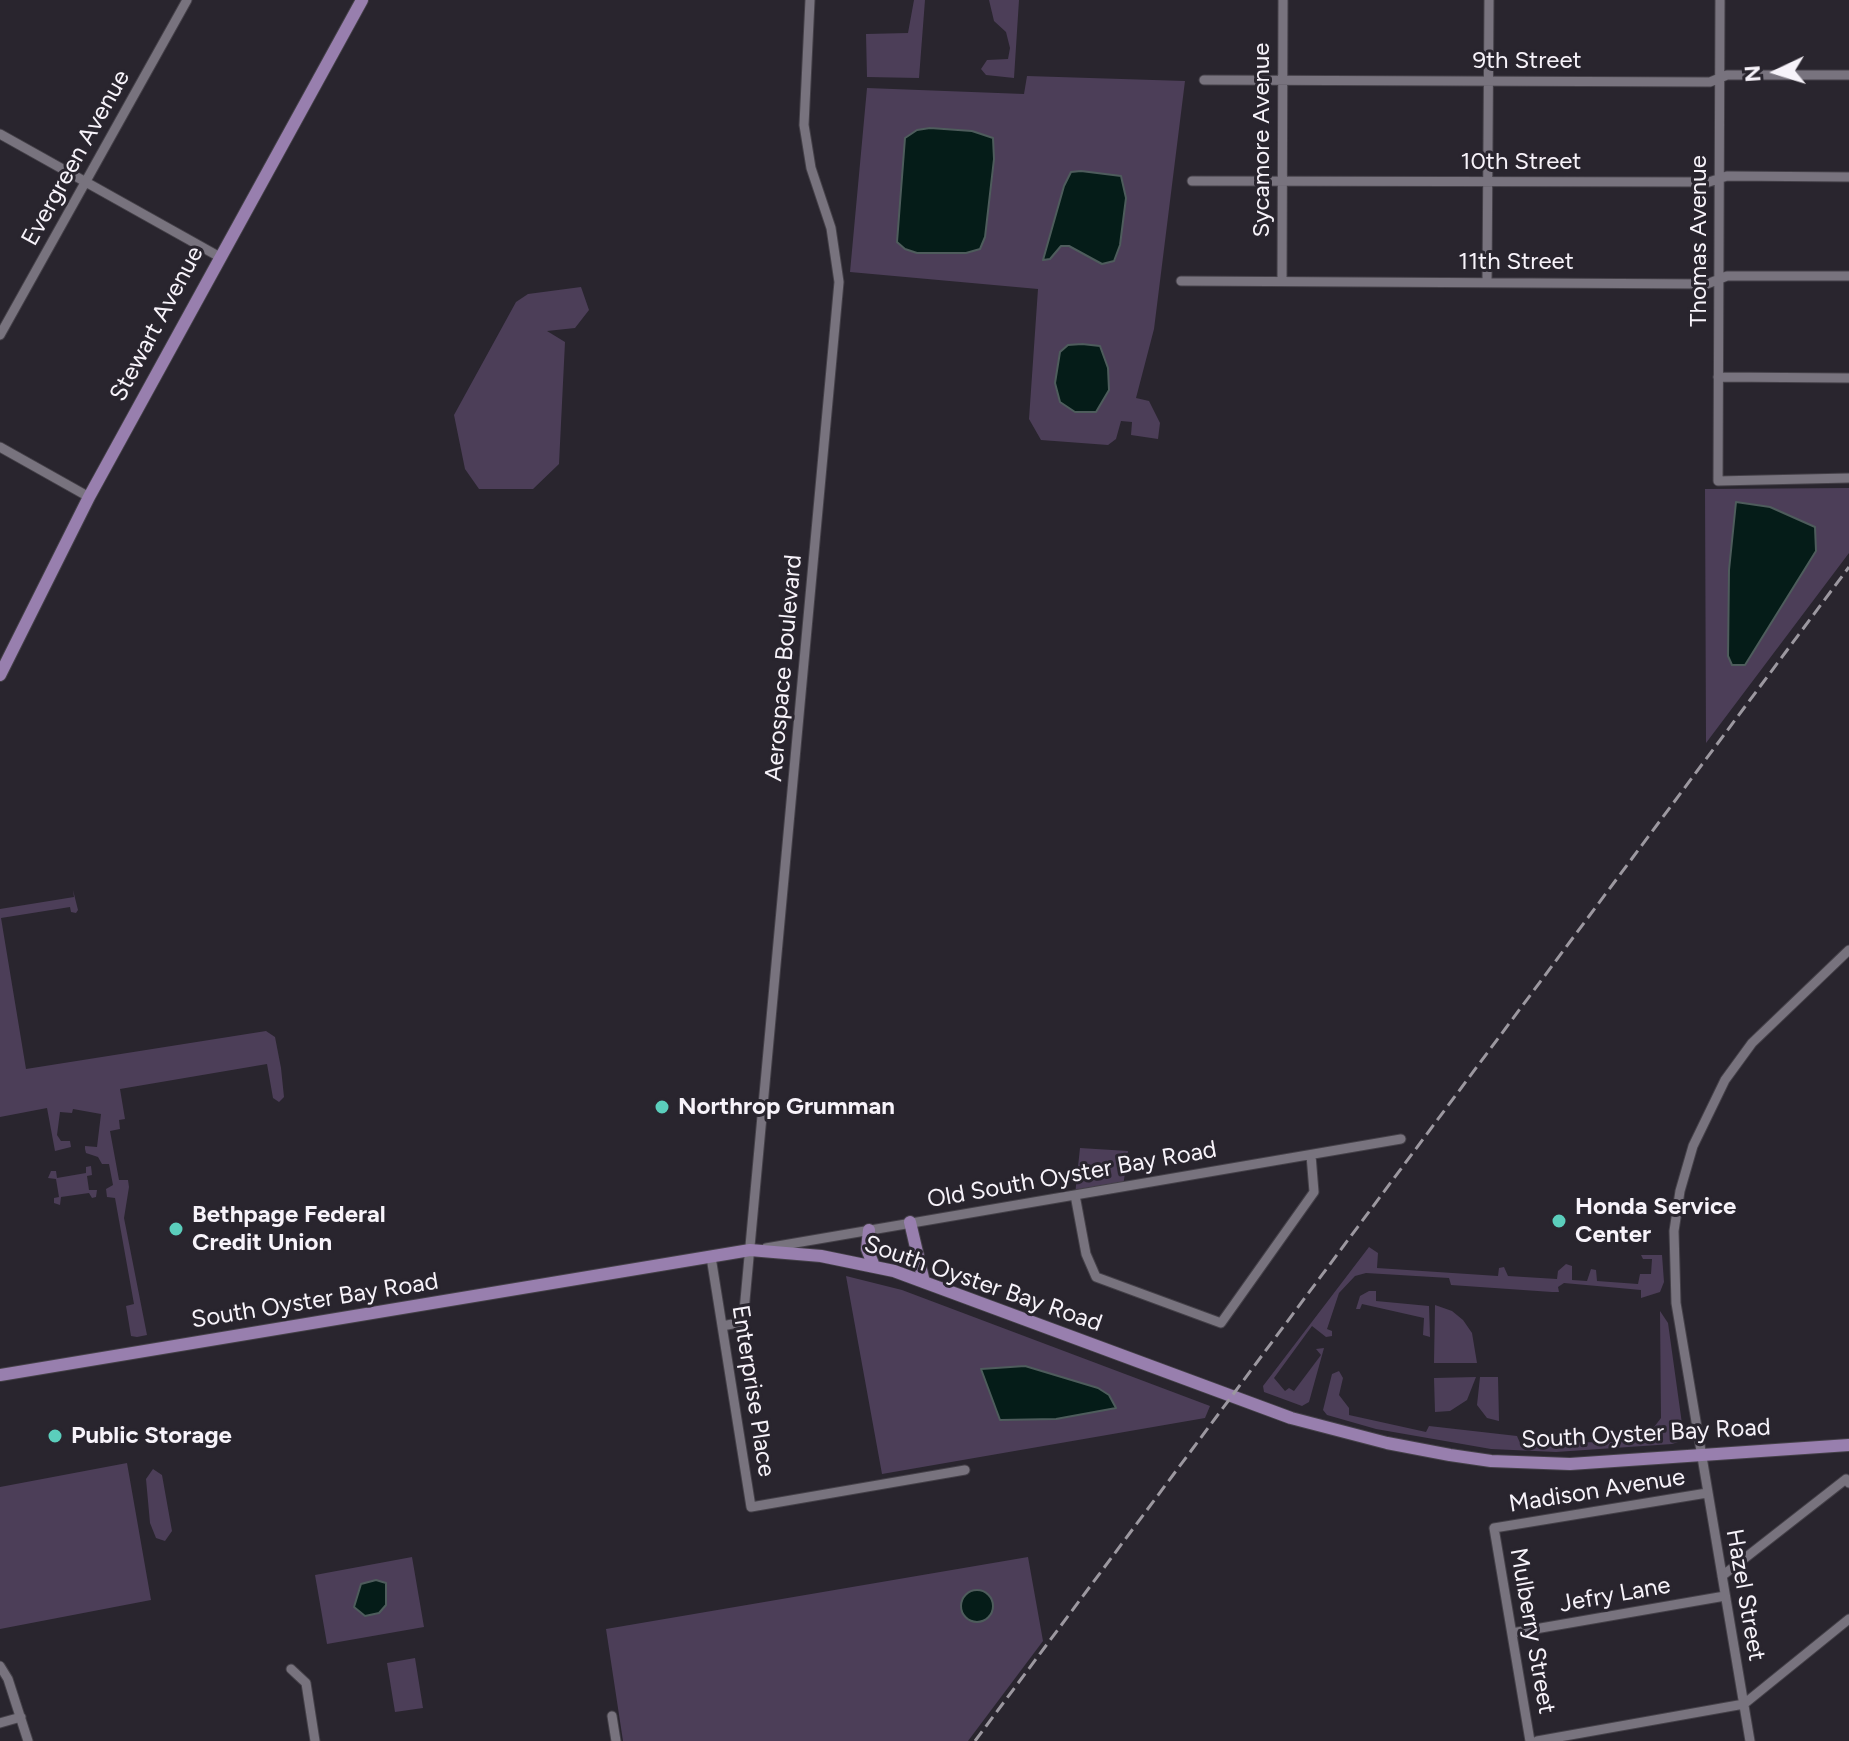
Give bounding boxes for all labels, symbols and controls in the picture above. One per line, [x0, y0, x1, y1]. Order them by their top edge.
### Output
north arrow [1737, 32, 1817, 112]
street label: Sycamore Avenue [1248, 43, 1276, 237]
street label: 9th Street [1472, 47, 1582, 75]
text: N [1738, 64, 1767, 83]
street label: Evergreen Avenue [16, 65, 136, 251]
street label: 10th Street [1461, 148, 1581, 176]
street label: Thomas Avenue [1685, 155, 1713, 327]
street label: Stewart Avenue [104, 241, 210, 407]
street label: 11th Street [1458, 248, 1574, 276]
street label: Aerospace Boulevard [760, 553, 808, 783]
place label: Northrop Grumman [678, 1093, 895, 1121]
marker: Northrop Grumman [653, 1098, 671, 1116]
street label: Old South Oyster Bay Road [925, 1135, 1219, 1215]
place label: Honda Service Center [1575, 1193, 1736, 1249]
place label: Bethpage Federal Credit Union [192, 1201, 386, 1257]
marker: Honda Service Center [1550, 1212, 1568, 1230]
marker: Bethpage Federal Credit Union [167, 1220, 185, 1238]
street label: South Oyster Bay Road [860, 1230, 1106, 1338]
street label: South Oyster Bay Road [190, 1267, 440, 1335]
street label: Enterprise Place [725, 1303, 781, 1479]
street label: South Oyster Bay Road [1521, 1413, 1771, 1455]
place label: Public Storage [71, 1422, 232, 1450]
marker: Public Storage [46, 1427, 64, 1445]
street label: Madison Avenue [1507, 1463, 1687, 1519]
street label: Hazel Street [1719, 1527, 1771, 1663]
street label: Mulberry Street [1503, 1546, 1561, 1716]
street label: Jefry Lane [1557, 1571, 1673, 1619]

